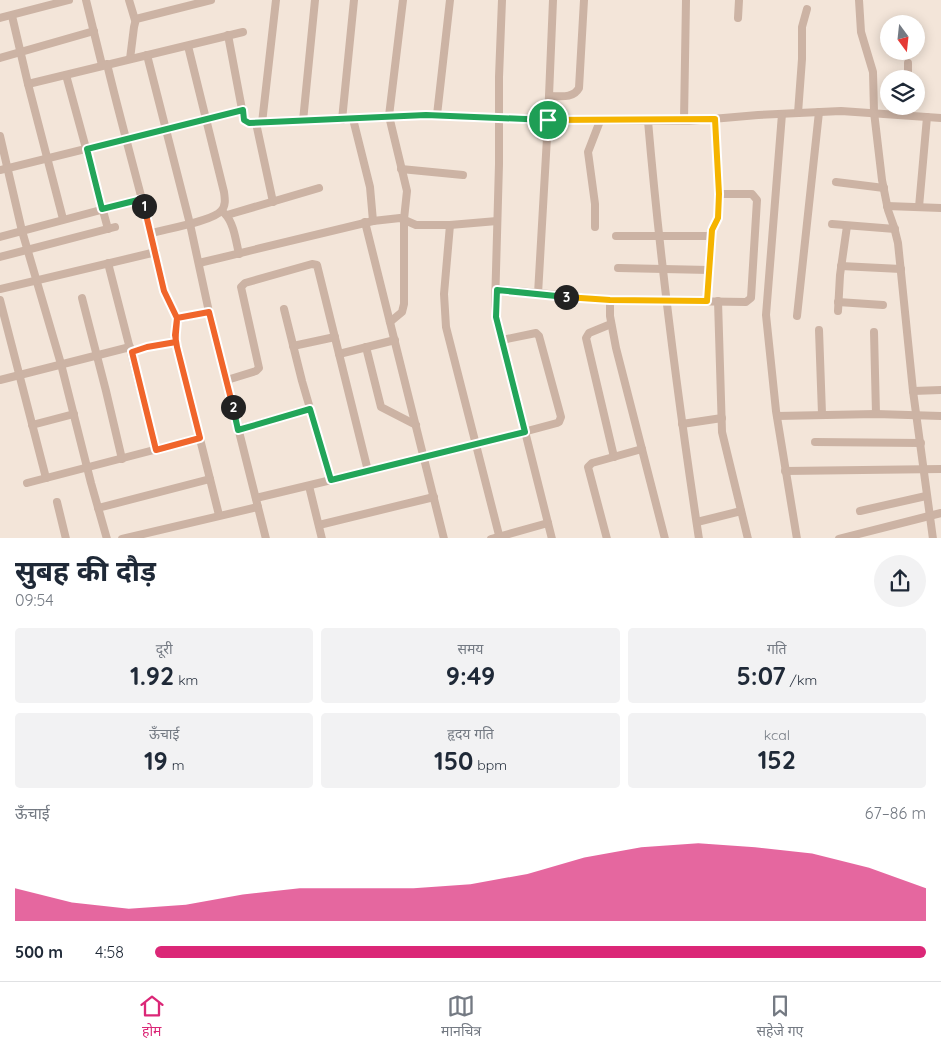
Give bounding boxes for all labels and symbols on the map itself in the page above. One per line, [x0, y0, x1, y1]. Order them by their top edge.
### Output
north arrow [880, 15, 925, 60]
pin [527, 99, 569, 141]
pin: 1 [132, 194, 156, 218]
pin: 3 [554, 284, 578, 310]
pin: 2 [220, 394, 246, 420]

